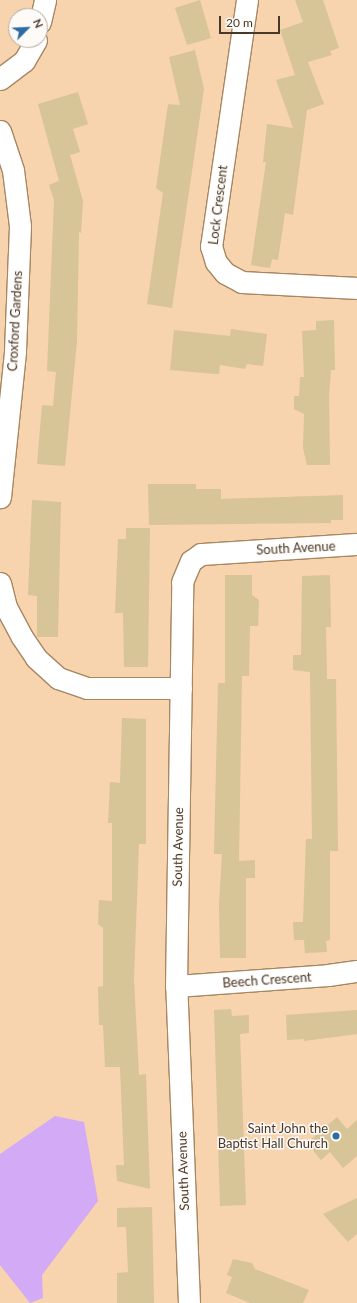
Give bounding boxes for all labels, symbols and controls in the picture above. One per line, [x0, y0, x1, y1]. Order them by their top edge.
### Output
north arrow [8, 8, 48, 48]
scale bar [221, 8, 282, 34]
text: 20 m [226, 15, 253, 30]
text: N [31, 17, 46, 30]
street label: Lock Crescent [205, 164, 231, 246]
street label: Croxford Gardens [5, 270, 25, 372]
street label: South Avenue [256, 538, 336, 558]
street label: South Avenue [170, 807, 186, 887]
street label: Beech Crescent [222, 969, 312, 991]
place label: Saint John the Baptist Hall Church [218, 1121, 328, 1152]
street label: South Avenue [174, 1131, 192, 1211]
marker: Saint John the Baptist Hall Church [331, 1131, 341, 1141]

